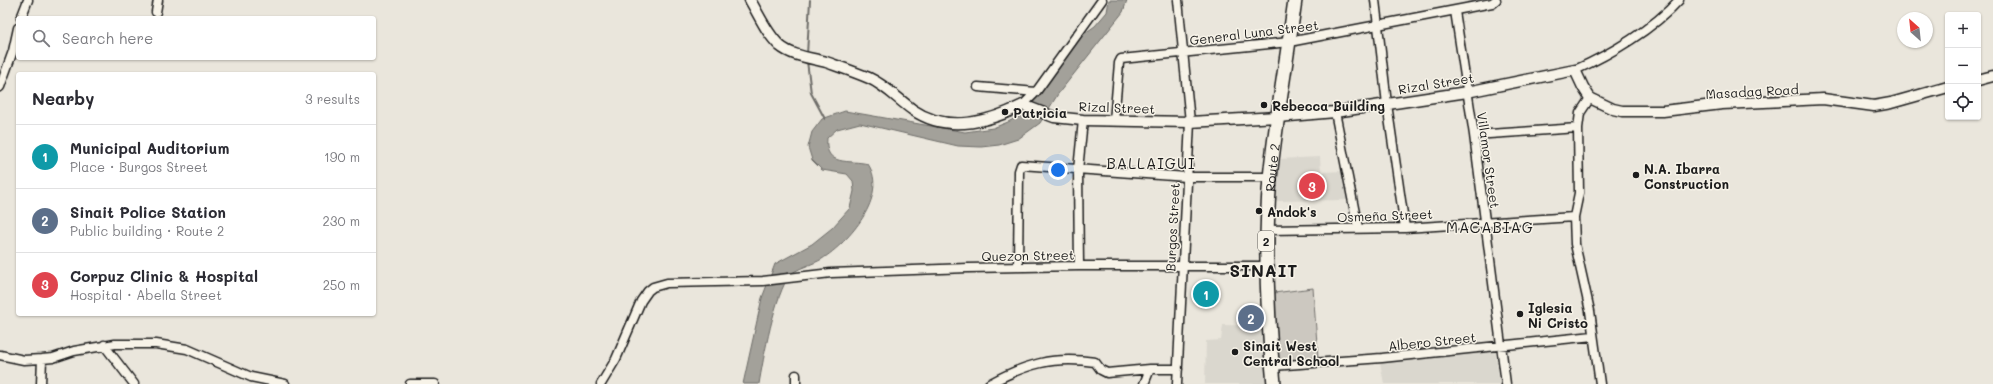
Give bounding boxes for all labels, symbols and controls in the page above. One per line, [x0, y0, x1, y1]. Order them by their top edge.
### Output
north arrow [1897, 12, 1933, 48]
map controls [1945, 12, 1981, 120]
button: + [1945, 12, 1981, 48]
search box [16, 16, 376, 60]
street label: General Luna Street [1189, 16, 1320, 48]
icon: search [30, 27, 52, 49]
text: Search here [62, 28, 153, 48]
button: − [1945, 48, 1981, 84]
street label: Rizal Street [1397, 69, 1475, 97]
street label: Masadag Road [1705, 80, 1799, 102]
button: locate [1945, 84, 1981, 120]
text: Nearby [32, 87, 94, 109]
text: 3 results [305, 90, 360, 107]
street label: Rizal Street [1079, 97, 1156, 117]
place label: Rebecca Building [1272, 97, 1385, 114]
marker: Rebecca Building [1259, 100, 1269, 110]
place label: Patricia [1013, 104, 1067, 121]
marker: Patricia [1000, 107, 1010, 117]
street label: Villamor Street [1474, 111, 1504, 210]
text: Municipal Auditorium [70, 138, 229, 158]
street label: Route 2 [1260, 142, 1282, 192]
text: 1 [42, 148, 48, 165]
text: 190 m [324, 148, 360, 165]
district label: BALLAIGUI [1106, 153, 1196, 173]
text: Place · Burgos Street [70, 158, 208, 175]
your location [1048, 160, 1068, 180]
place label: N.A. Ibarra Construction [1644, 160, 1729, 192]
marker: N.A. Ibarra Construction [1631, 170, 1641, 180]
pin: 3 [1299, 171, 1325, 201]
street label: Burgos Street [1161, 182, 1183, 272]
text: Sinait Police Station [70, 202, 226, 222]
place label: Andok's [1267, 203, 1317, 220]
street label: Osmeña Street [1337, 205, 1433, 225]
marker: Andok's [1254, 206, 1264, 216]
text: 2 [41, 212, 49, 229]
text: 230 m [323, 212, 360, 229]
district label: MACABIAG [1446, 217, 1534, 237]
text: Public building · Route 2 [70, 222, 224, 239]
road number: 2 [1258, 231, 1274, 251]
street label: Quezon Street [981, 246, 1075, 264]
district label: SINAIT [1230, 259, 1298, 281]
text: Corpuz Clinic & Hospital [70, 266, 258, 286]
text: 3 [41, 276, 49, 293]
text: 250 m [323, 276, 360, 293]
pin: 1 [1193, 279, 1219, 309]
text: Hospital · Abella Street [70, 286, 222, 303]
place label: Iglesia Ni Cristo [1528, 299, 1588, 331]
pin: 2 [1238, 303, 1264, 333]
marker: Iglesia Ni Cristo [1515, 309, 1525, 319]
street label: Albero Street [1387, 328, 1477, 354]
place label: Sinait West Central School [1243, 337, 1339, 369]
marker: Sinait West Central School [1230, 347, 1240, 357]

